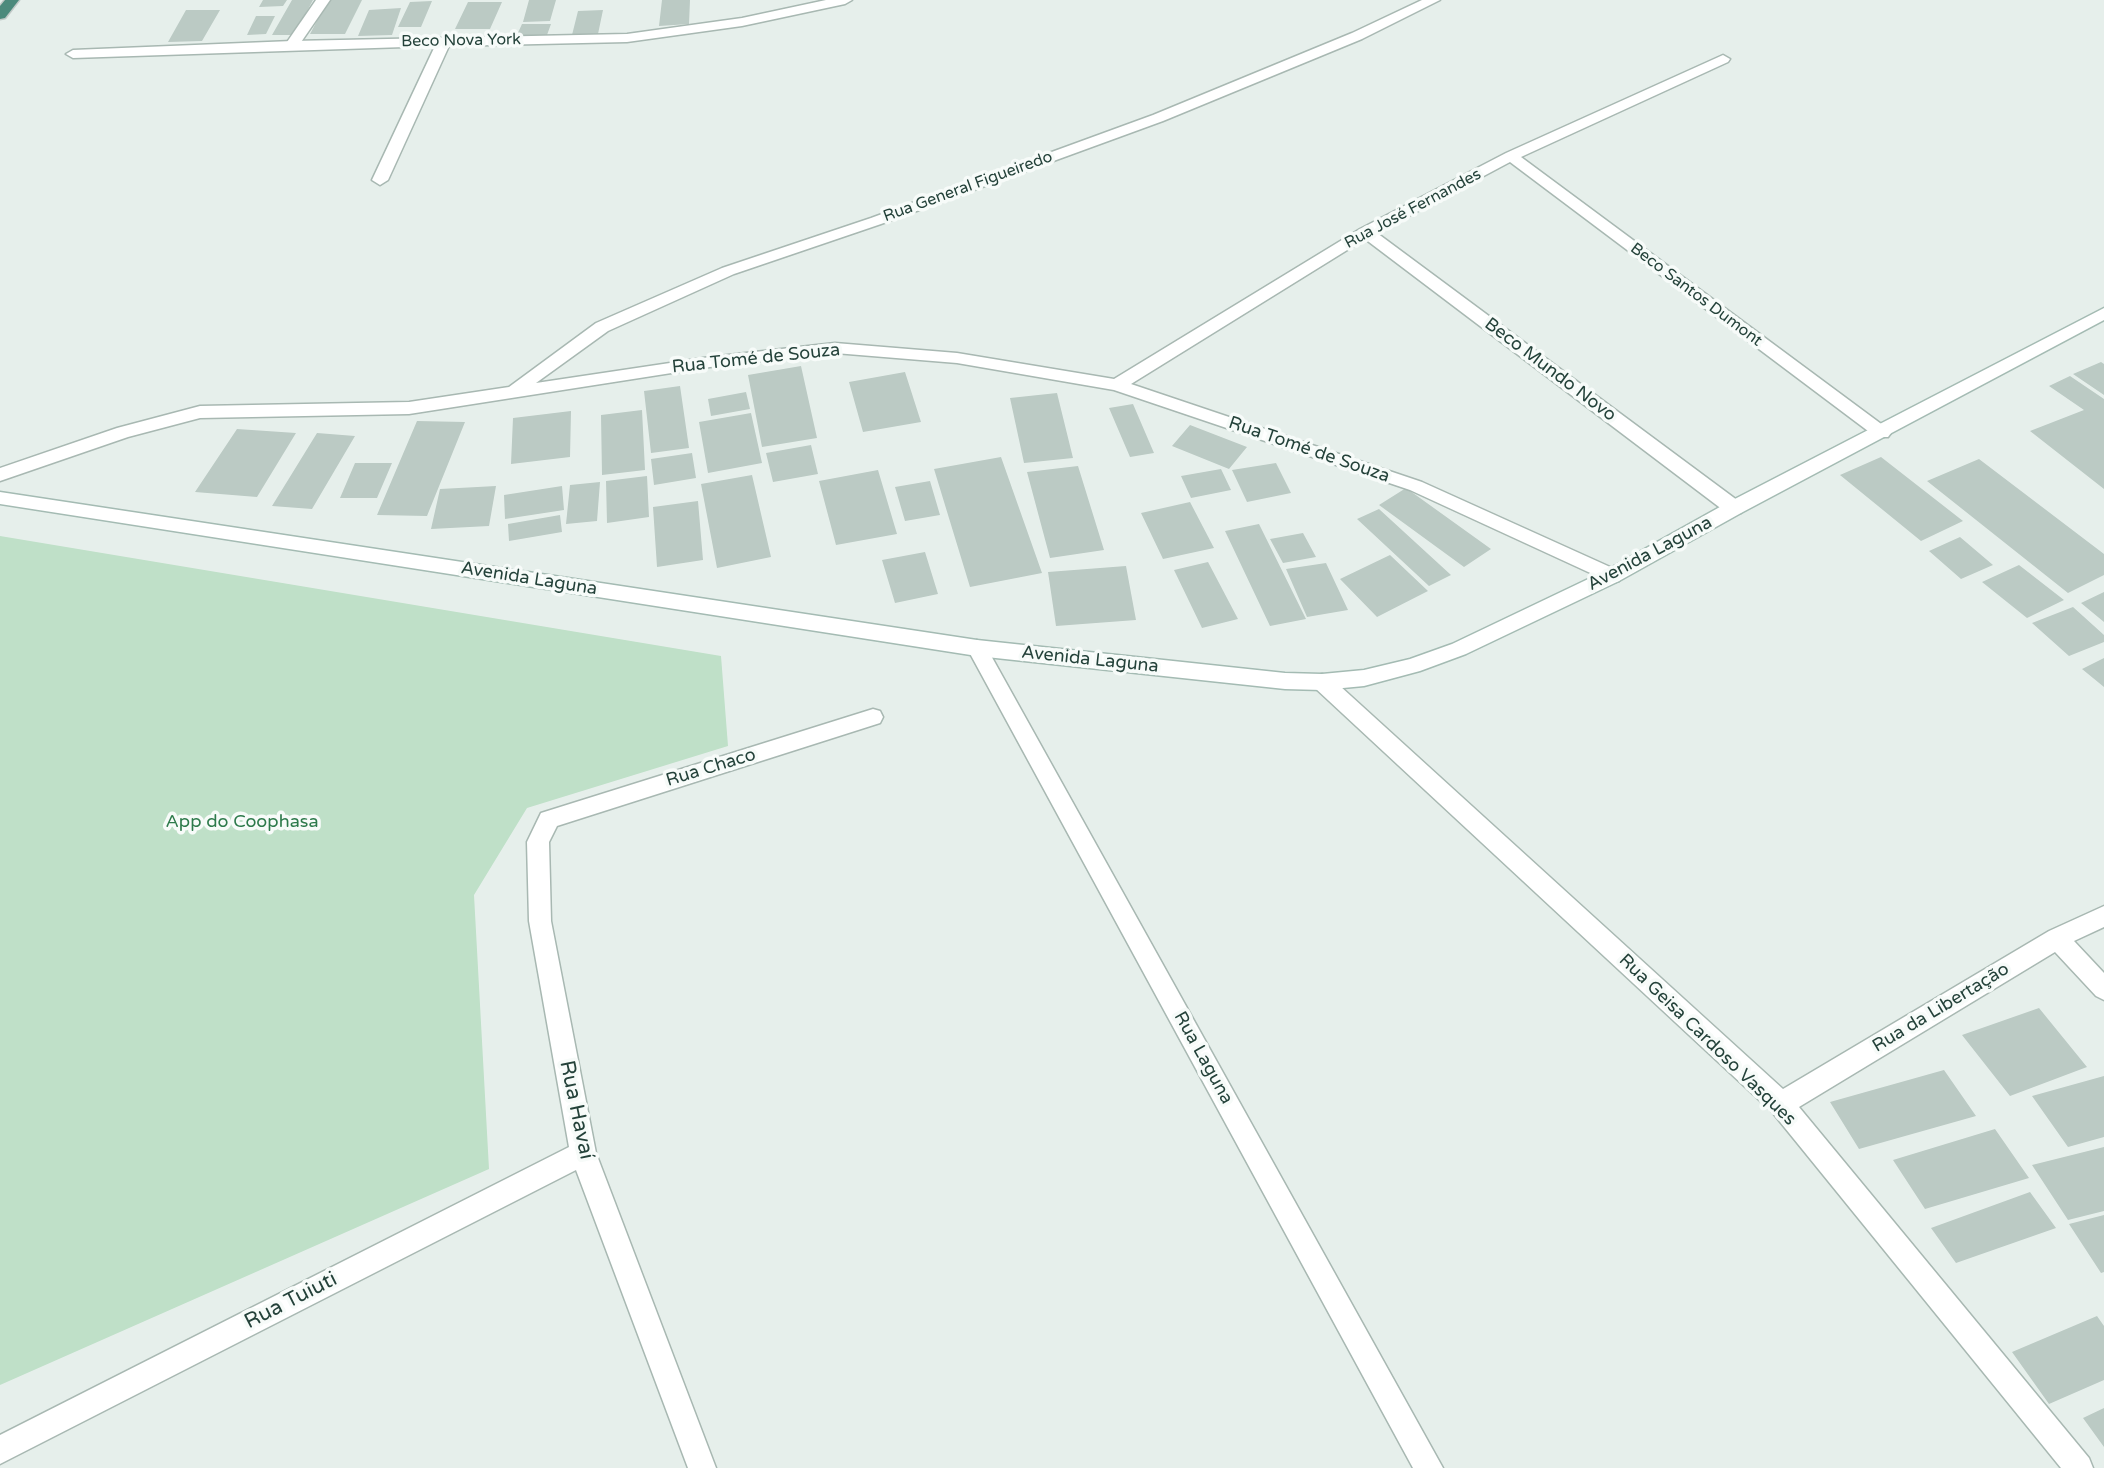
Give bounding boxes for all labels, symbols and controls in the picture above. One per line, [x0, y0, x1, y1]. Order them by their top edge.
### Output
street label: Beco Nova York [401, 30, 521, 52]
street label: Rua General Figueiredo [881, 147, 1055, 227]
street label: Rua José Fernandes [1341, 165, 1485, 253]
street label: Beco Santos Dumont [1626, 239, 1766, 351]
street label: Beco Mundo Novo [1480, 313, 1620, 427]
street label: Rua Tomé de Souza [671, 339, 841, 379]
street label: Rua Tomé de Souza [1226, 412, 1392, 488]
street label: Avenida Laguna [1584, 512, 1716, 596]
street label: Avenida Laguna [459, 558, 599, 600]
street label: Avenida Laguna [1020, 642, 1160, 678]
street label: Rua Chaco [664, 744, 758, 792]
park label: App do Coophasa [166, 811, 318, 833]
street label: Rua Geisa Cardoso Vasques [1614, 950, 1800, 1130]
street label: Rua da Libertação [1869, 959, 2013, 1057]
street label: Rua Laguna [1169, 1008, 1237, 1108]
street label: Rua Havaí [553, 1058, 599, 1162]
street label: Rua Tuiuti [240, 1267, 342, 1335]

